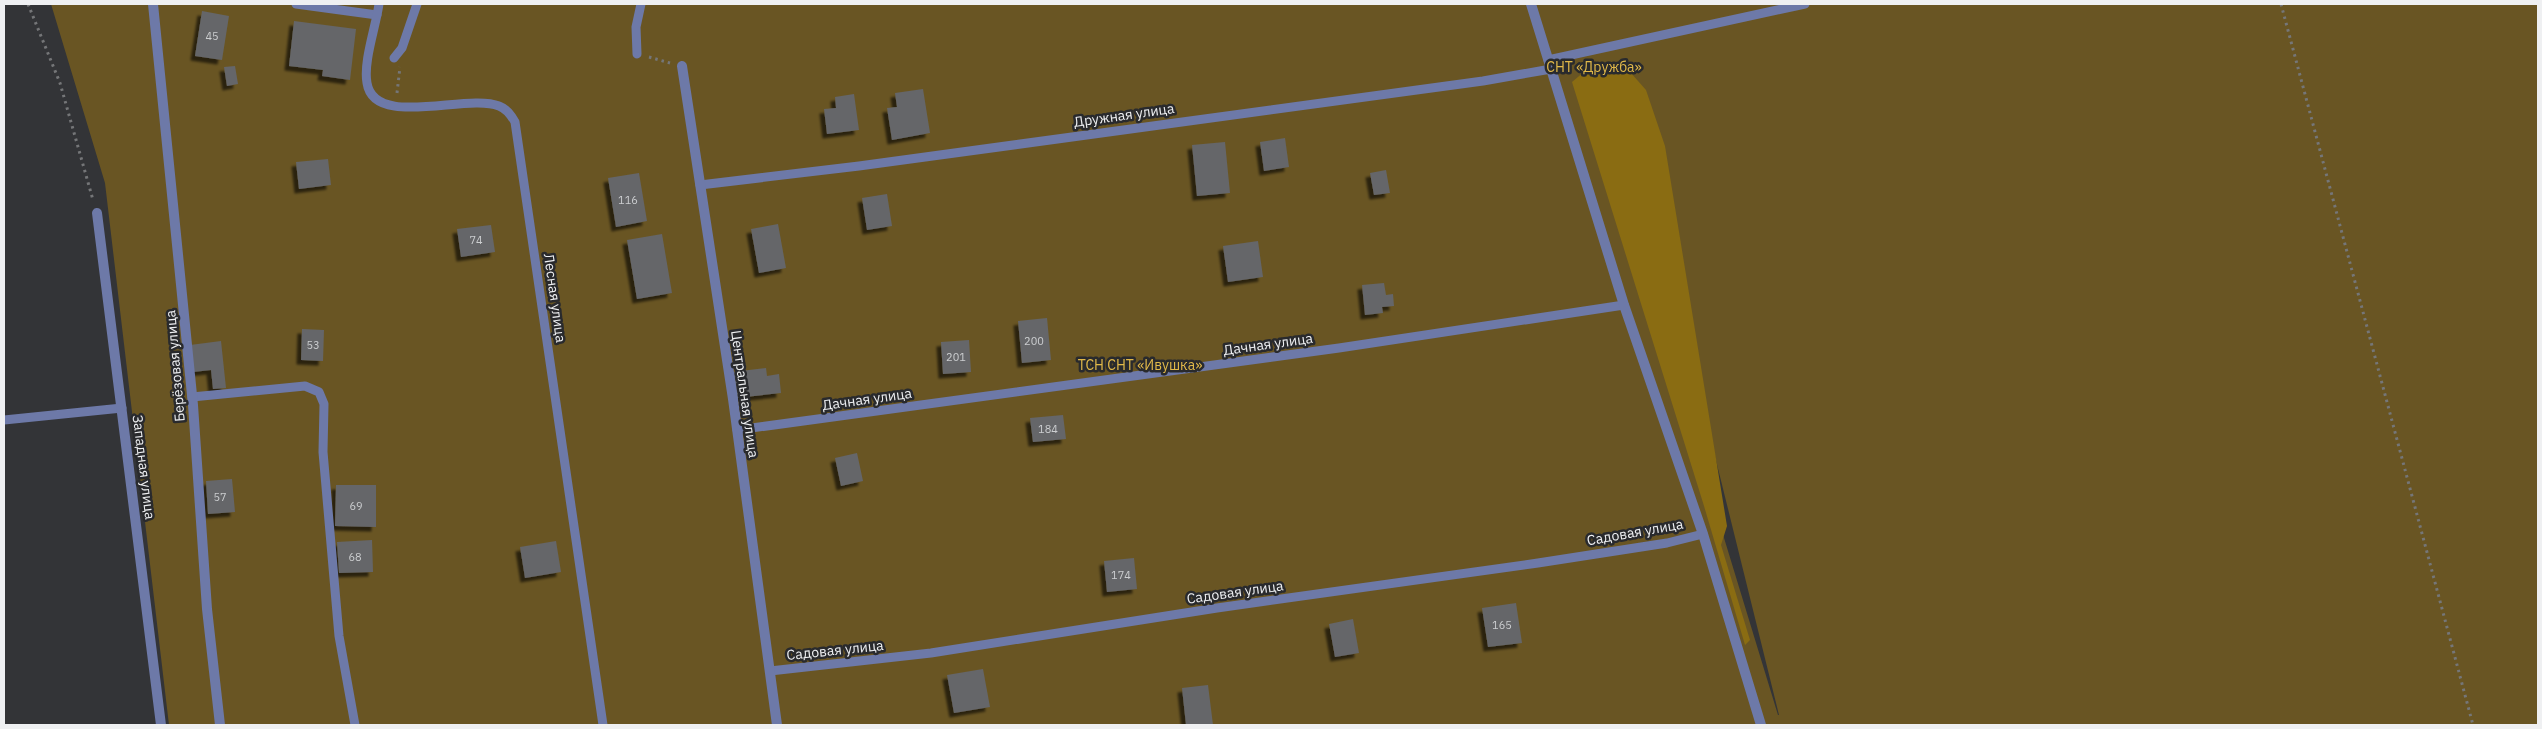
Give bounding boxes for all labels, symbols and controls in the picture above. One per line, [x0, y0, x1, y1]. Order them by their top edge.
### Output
house number: 45 [205, 29, 219, 43]
park label: СНТ «Дружба» [1546, 58, 1642, 76]
street label: Дружная улица [1073, 99, 1176, 131]
house number: 116 [618, 193, 638, 207]
house number: 74 [469, 233, 483, 247]
street label: Лесная улица [540, 252, 570, 344]
street label: Берёзовая улица [161, 309, 189, 423]
street label: Центральная улица [727, 329, 763, 460]
street label: Дачная улица [1222, 329, 1314, 359]
house number: 200 [1024, 334, 1044, 348]
house number: 53 [306, 338, 320, 352]
house number: 201 [946, 350, 966, 364]
park label: ТСН СНТ «Ивушка» [1078, 356, 1202, 374]
street label: Дачная улица [821, 384, 913, 414]
street label: Западная улица [129, 414, 159, 521]
house number: 184 [1038, 422, 1058, 436]
house number: 57 [213, 490, 227, 504]
house number: 69 [349, 499, 363, 513]
street label: Садовая улица [1585, 515, 1685, 549]
house number: 68 [348, 550, 362, 564]
house number: 174 [1111, 568, 1131, 582]
street label: Садовая улица [1185, 576, 1285, 608]
house number: 165 [1492, 618, 1512, 632]
street label: Садовая улица [786, 636, 885, 664]

